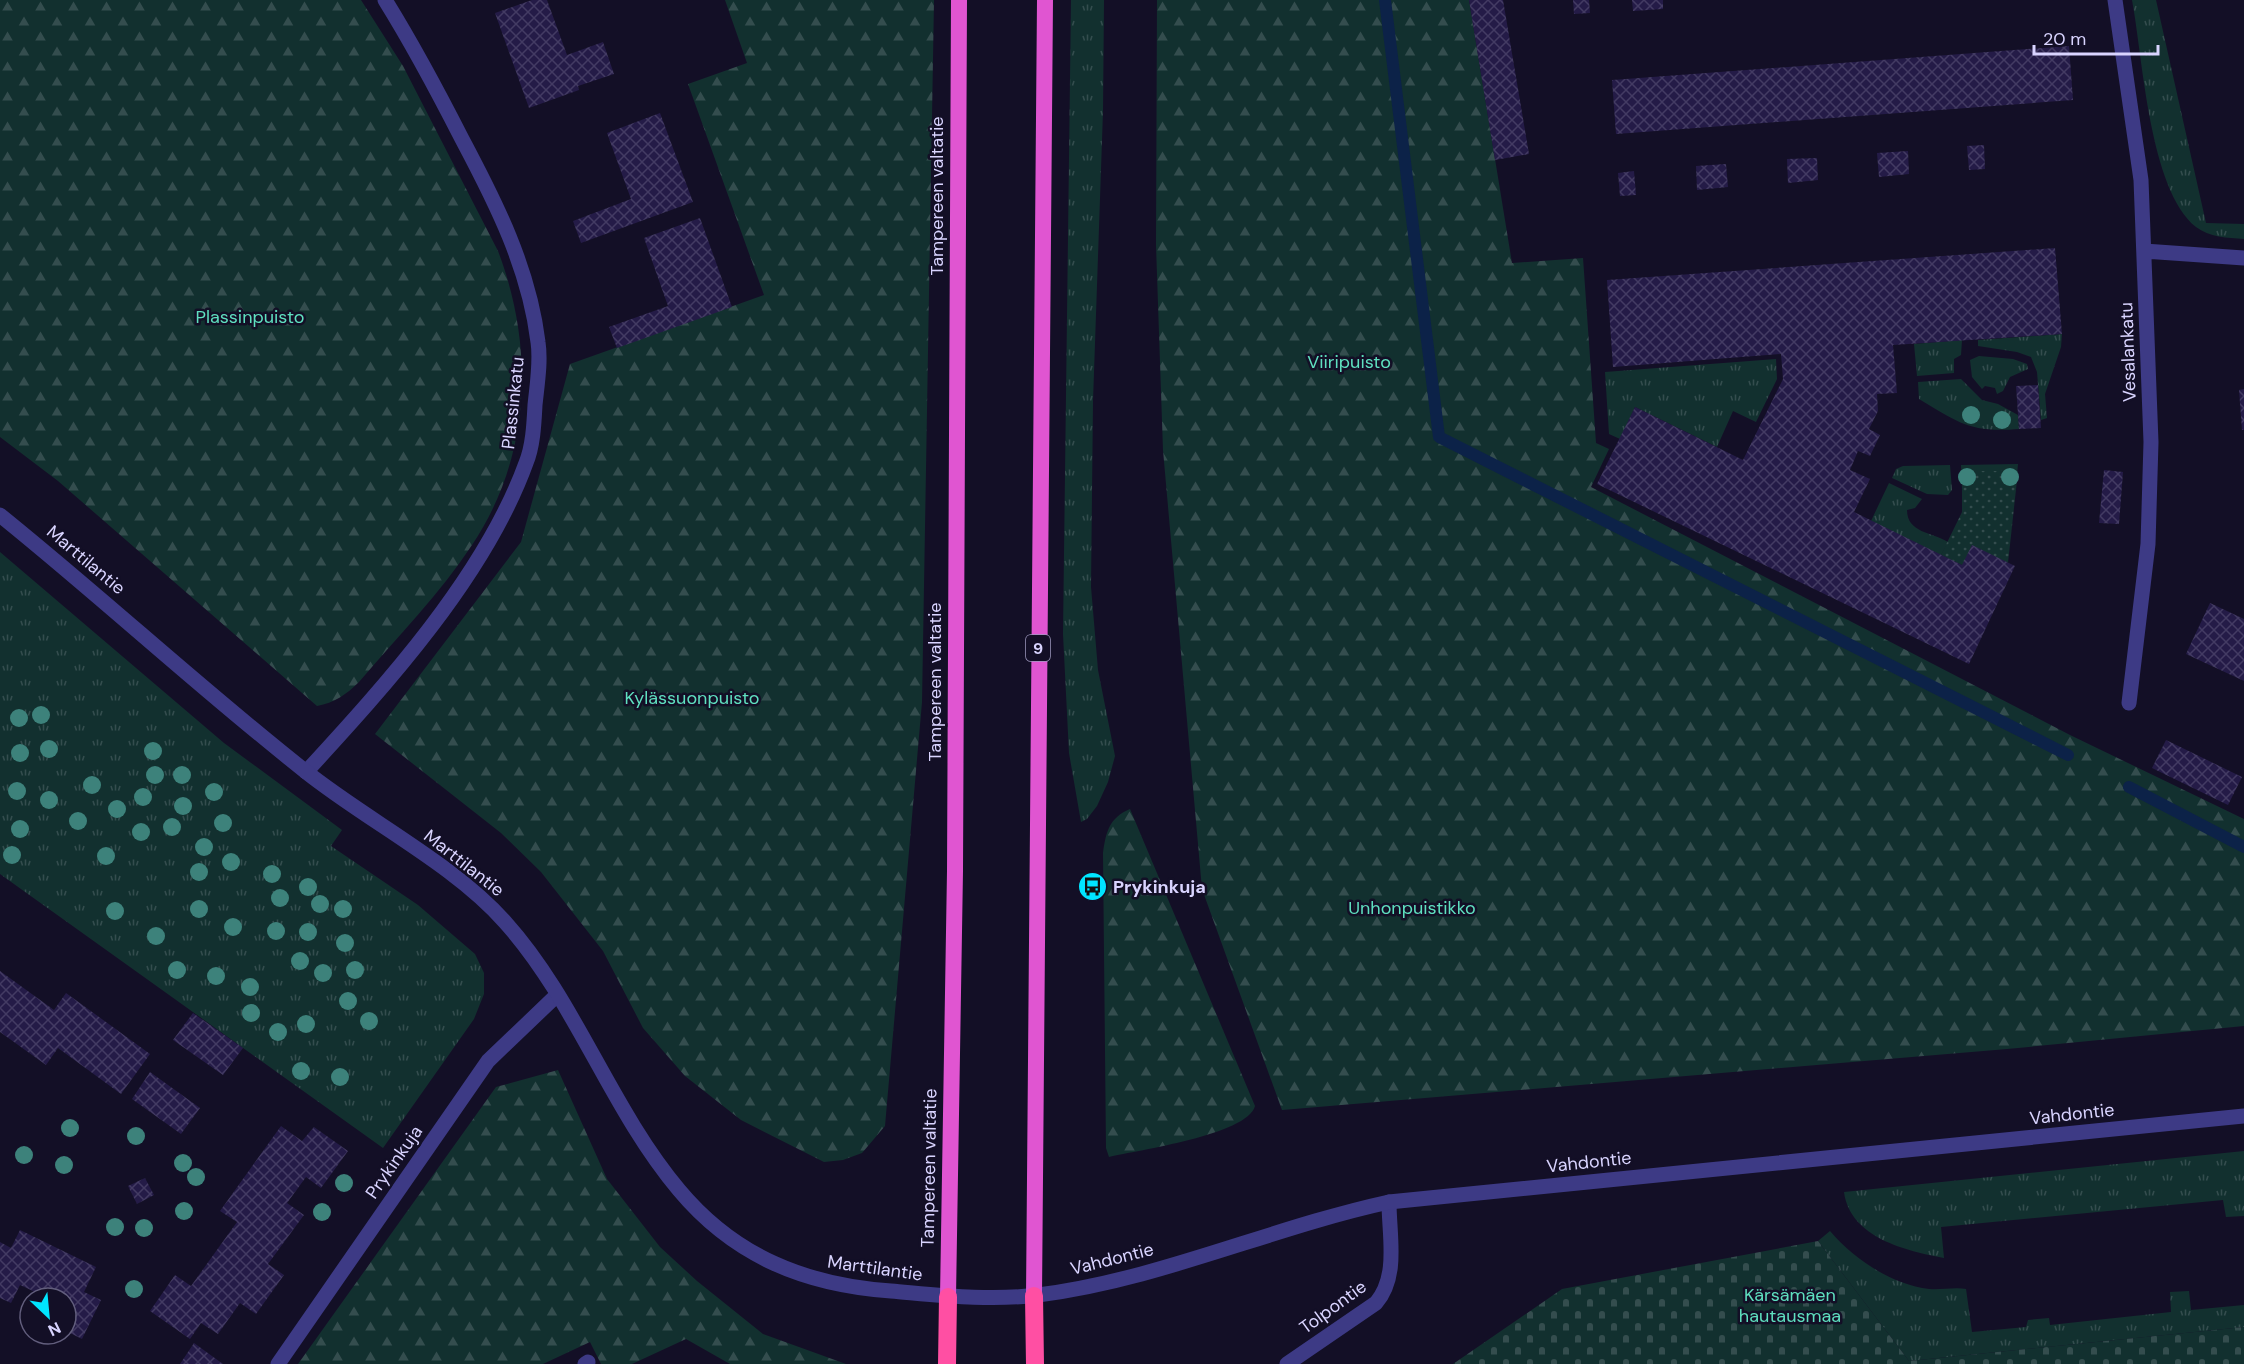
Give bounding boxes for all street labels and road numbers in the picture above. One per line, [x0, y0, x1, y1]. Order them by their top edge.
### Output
street label: Tampereen valtatie [925, 116, 949, 276]
street label: Vesalankatu [2114, 302, 2142, 402]
street label: Plassinkatu [496, 356, 530, 450]
street label: Marttilantie [42, 520, 130, 600]
street label: Tampereen valtatie [923, 602, 947, 762]
road number: 9 [1026, 635, 1050, 661]
street label: Marttilantie [419, 824, 509, 902]
street label: Tampereen valtatie [916, 1088, 942, 1248]
street label: Vahdontie [2028, 1098, 2116, 1130]
street label: Prykinkuja [360, 1121, 428, 1203]
street label: Vahdontie [1545, 1146, 1633, 1178]
street label: Vahdontie [1068, 1237, 1156, 1281]
street label: Marttilantie [826, 1249, 924, 1287]
street label: Tolpontie [1295, 1275, 1371, 1339]

